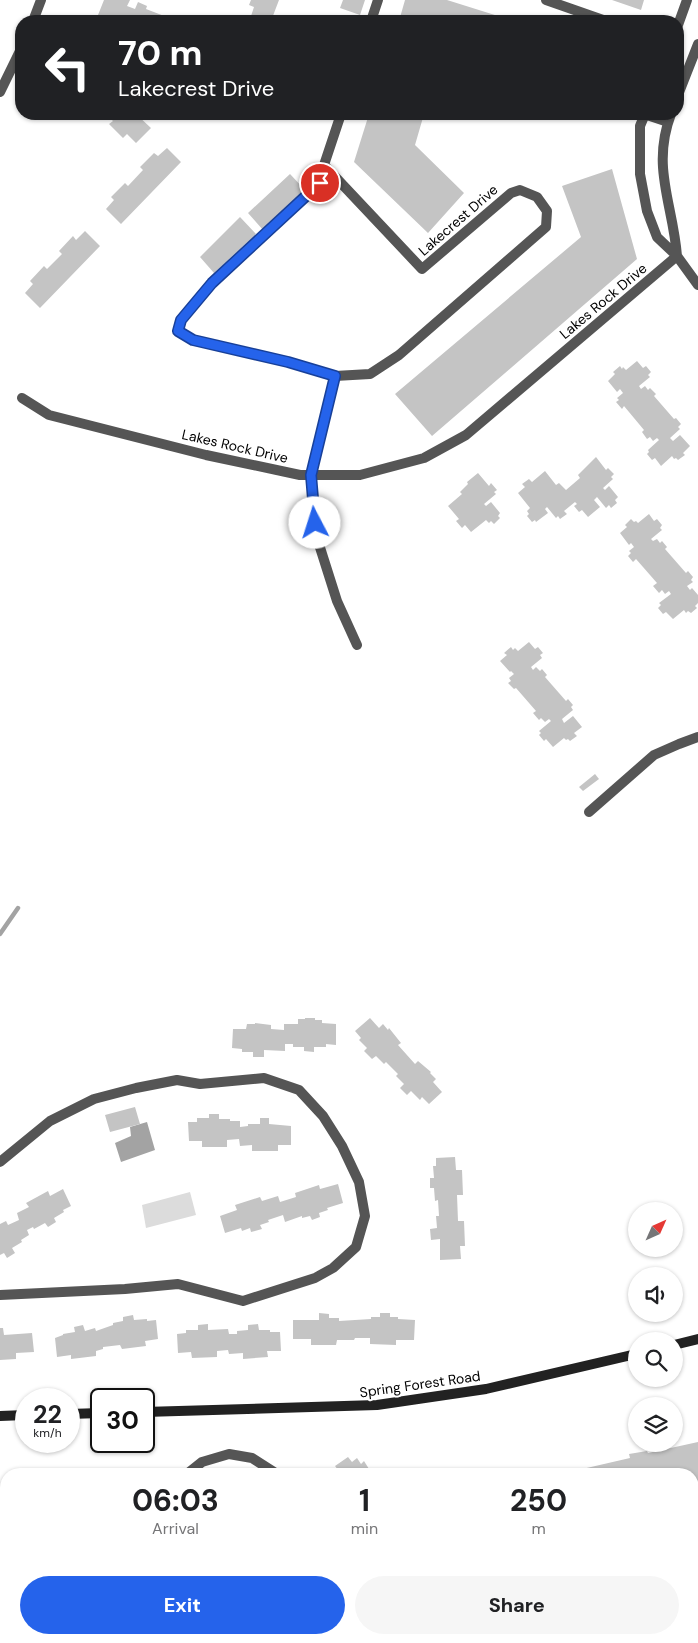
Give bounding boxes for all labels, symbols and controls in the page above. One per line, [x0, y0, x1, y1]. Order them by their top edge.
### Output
text: 70 m [118, 30, 202, 76]
icon: left [35, 35, 100, 100]
text: Lakecrest Drive [118, 74, 274, 103]
pin [299, 162, 341, 204]
icon: arrive [306, 169, 334, 197]
street label: Lakecrest Drive [415, 181, 501, 259]
street label: Lakes Rock Drive [556, 259, 650, 343]
street label: Lakes Rock Drive [180, 425, 290, 467]
position arrow [288, 496, 340, 548]
north arrow [628, 1202, 682, 1258]
map controls [628, 1202, 683, 1452]
button: sound [628, 1267, 683, 1322]
button: search [628, 1332, 683, 1387]
street label: Spring Forest Road [358, 1367, 482, 1401]
speed limit sign: 30 [90, 1388, 155, 1453]
button: layers [628, 1397, 683, 1452]
text: 22 [33, 1398, 62, 1431]
text: km/h [33, 1425, 62, 1441]
text: 06:03 [132, 1481, 219, 1520]
text: 1 [359, 1481, 370, 1520]
text: 250 [510, 1481, 567, 1520]
text: Arrival [152, 1518, 199, 1539]
text: min [351, 1518, 378, 1539]
text: m [531, 1518, 546, 1539]
button: Exit [20, 1576, 345, 1634]
button: Share [355, 1576, 679, 1634]

